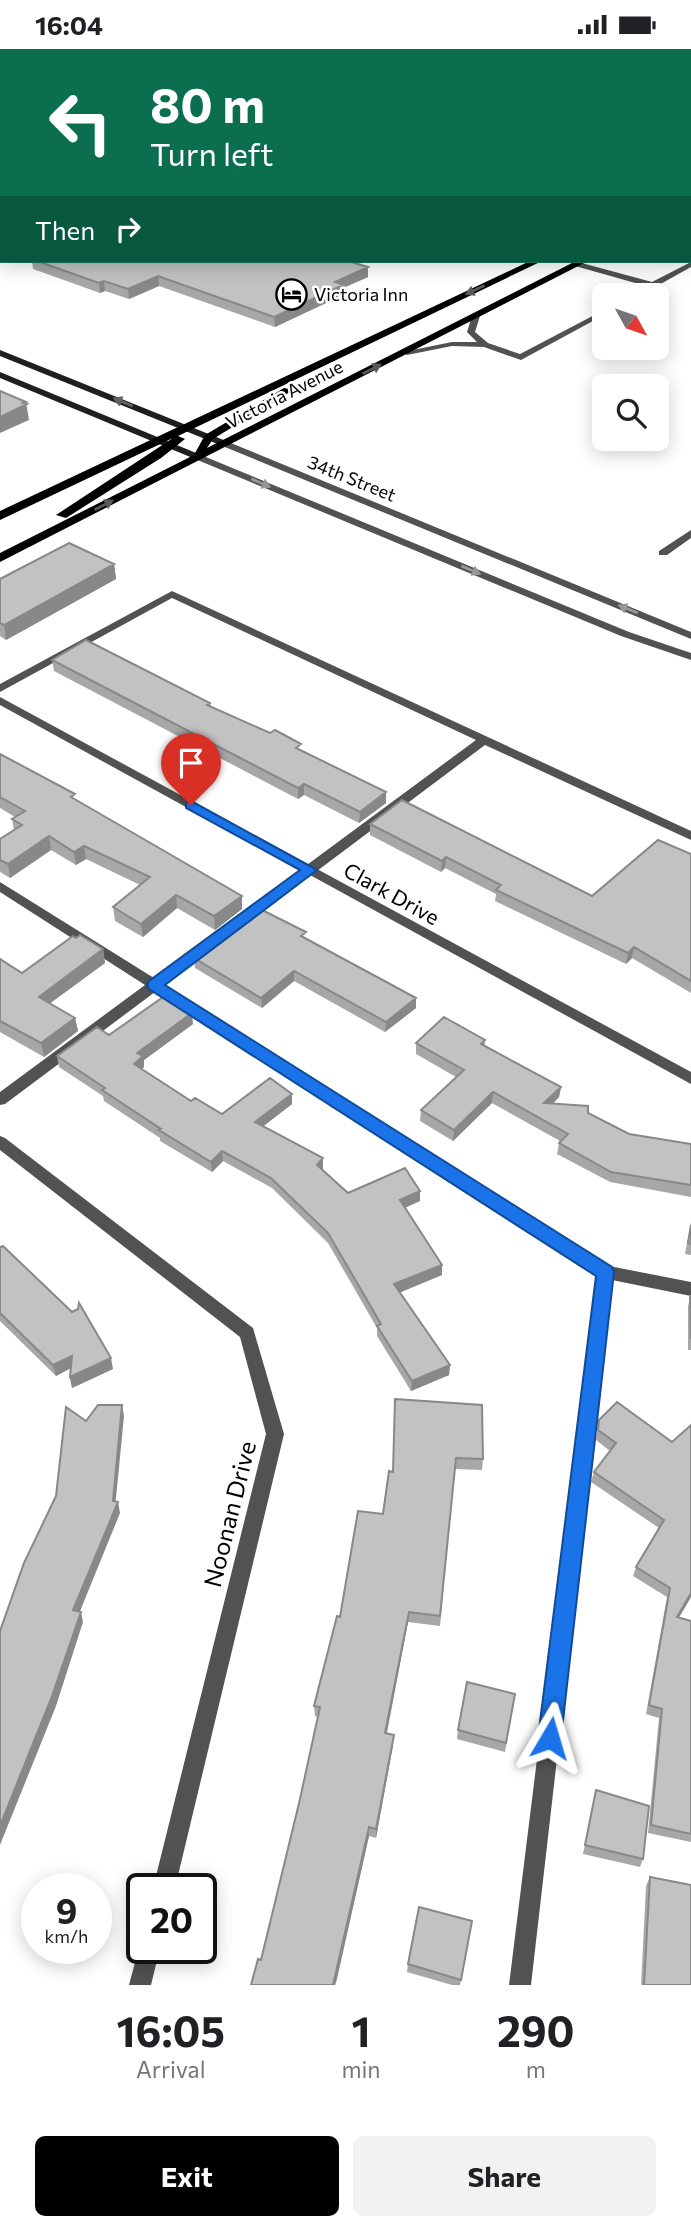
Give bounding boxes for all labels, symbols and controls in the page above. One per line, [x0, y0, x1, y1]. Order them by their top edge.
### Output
text: 16:04 [35, 9, 103, 40]
text: 80 m [150, 73, 265, 133]
icon: left [35, 77, 126, 168]
text: Turn left [150, 133, 274, 173]
icon: right [109, 210, 147, 248]
text: Then [35, 214, 95, 245]
hotel icon: Victoria Inn [274, 277, 308, 311]
place label: Victoria Inn [314, 283, 408, 305]
north arrow [592, 283, 668, 361]
map controls [592, 283, 669, 451]
one-way arrow [465, 284, 485, 296]
street label: Victoria Avenue [222, 355, 346, 433]
one-way arrow [362, 364, 382, 375]
button: search [592, 374, 669, 451]
one-way arrow [112, 396, 133, 407]
street label: 34th Street [305, 450, 399, 506]
one-way arrow [251, 477, 272, 488]
one-way arrow [95, 499, 115, 511]
one-way arrow [461, 565, 482, 576]
one-way arrow [618, 603, 639, 614]
pin [161, 733, 221, 805]
icon: arrive [172, 744, 210, 782]
street label: Clark Drive [340, 857, 444, 929]
street label: Noonan Drive [197, 1438, 261, 1590]
position arrow [513, 1701, 587, 1775]
speed limit sign: 20 [126, 1873, 217, 1964]
text: 9 [56, 1888, 77, 1931]
text: km/h [45, 1925, 88, 1947]
text: 16:05 [116, 2004, 225, 2056]
text: 1 [351, 2004, 370, 2056]
text: 290 [497, 2004, 574, 2056]
text: Arrival [136, 2055, 205, 2083]
text: min [341, 2055, 381, 2083]
text: m [526, 2055, 546, 2083]
button: Exit [35, 2136, 339, 2216]
button: Share [353, 2136, 656, 2216]

